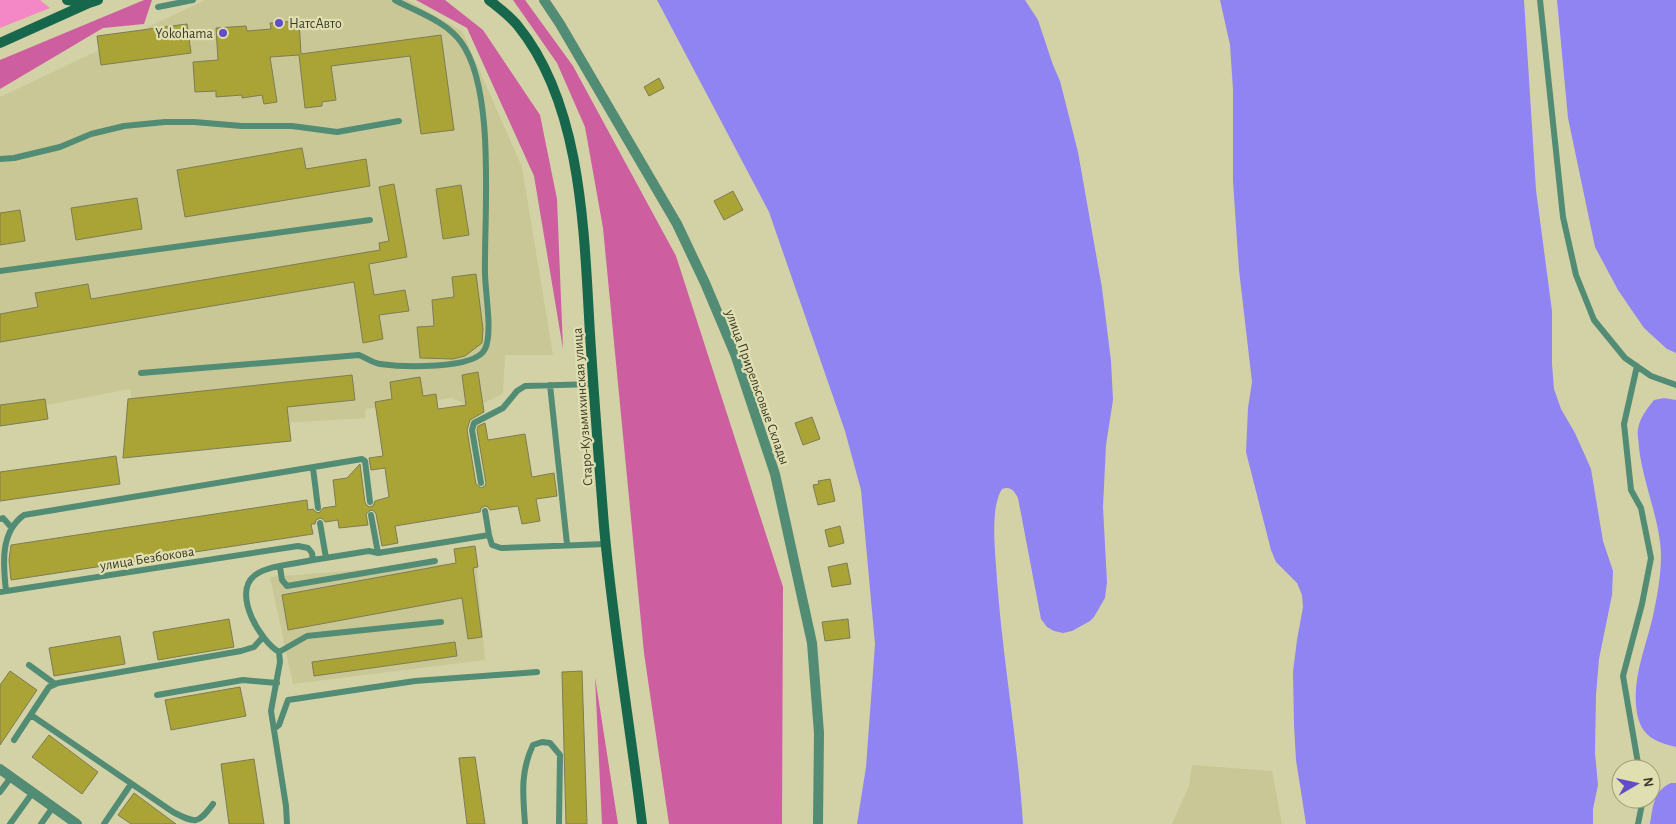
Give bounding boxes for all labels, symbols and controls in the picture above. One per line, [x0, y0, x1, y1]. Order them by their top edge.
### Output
marker: НатсАвто [273, 17, 285, 29]
place label: НатсАвто [289, 17, 342, 31]
place label: Yokohama [155, 27, 214, 41]
marker: Yokohama [217, 27, 229, 39]
street label: улица Прирельсовые Склады [722, 307, 792, 467]
street label: Старо-Кузьмихинская улица [570, 327, 596, 487]
street label: улица Безбокова [98, 545, 196, 573]
north arrow [1611, 759, 1661, 809]
text: N [1640, 776, 1656, 788]

